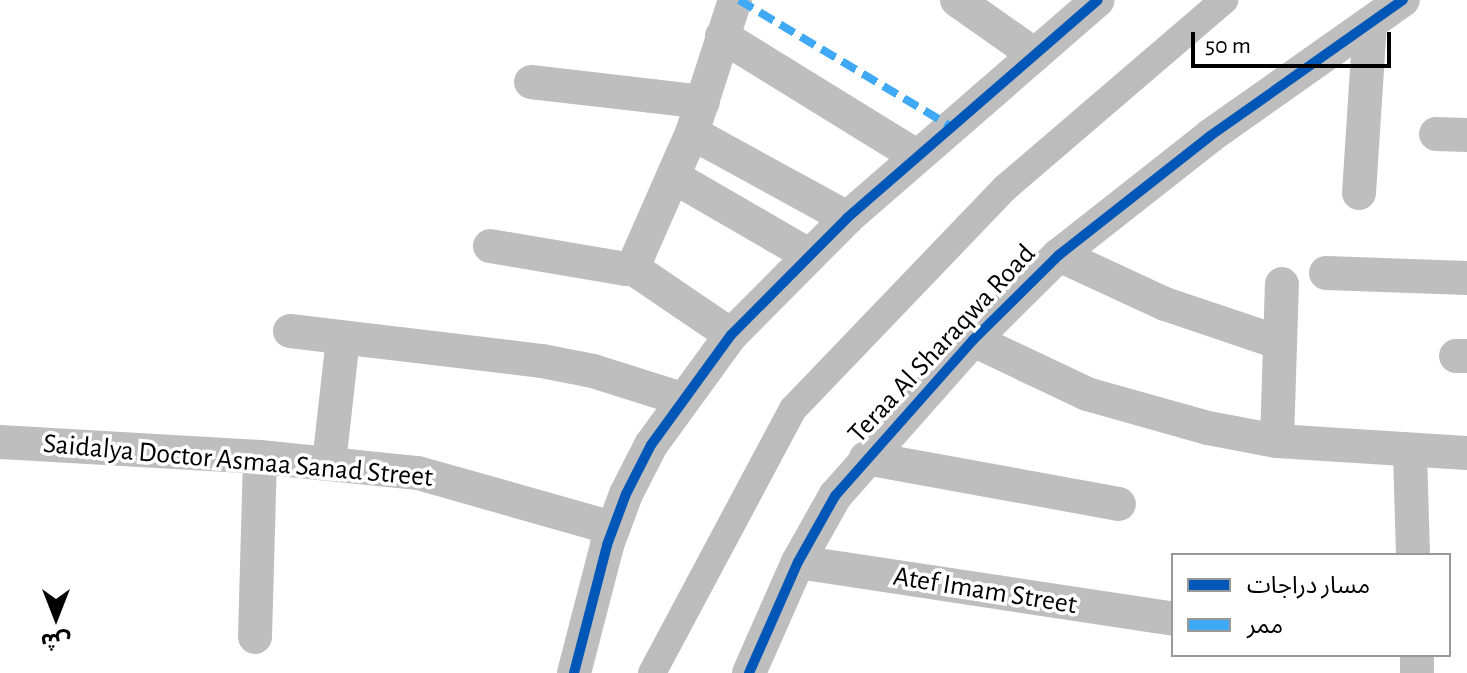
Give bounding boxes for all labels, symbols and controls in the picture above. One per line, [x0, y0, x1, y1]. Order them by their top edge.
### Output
scale bar [1195, 16, 1395, 66]
text: 50 m [1205, 34, 1251, 58]
street label: Teraa Al Sharaqwa Road [841, 238, 1043, 450]
street label: Saidalya Doctor Asmaa Sanad Street [42, 427, 434, 495]
legend [1171, 553, 1451, 657]
street label: Atef Imam Street [891, 560, 1079, 622]
text: مسار دراجات [1247, 574, 1370, 598]
north arrow [16, 577, 96, 657]
text: ممر [1247, 614, 1283, 638]
text: ش [41, 630, 71, 652]

